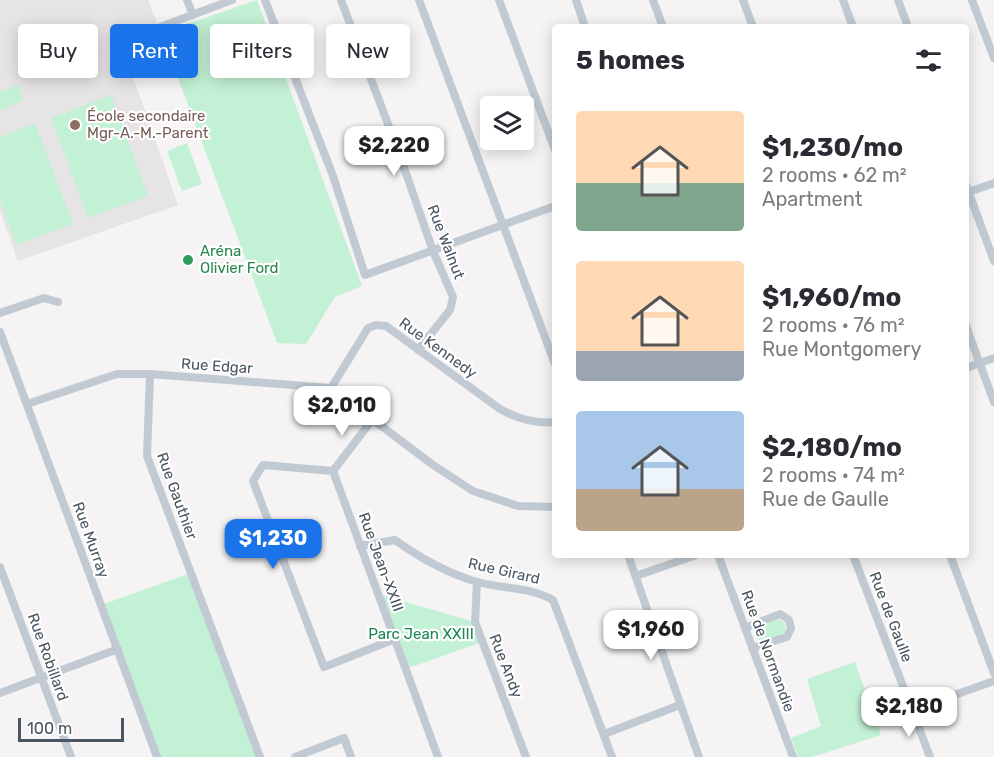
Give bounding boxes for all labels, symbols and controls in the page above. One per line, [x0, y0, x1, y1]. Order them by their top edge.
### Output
chip: Buy [18, 24, 98, 78]
chip: Rent [110, 24, 198, 78]
chip: Filters [210, 24, 314, 78]
chip: New [326, 24, 410, 78]
icon: filters [912, 44, 945, 77]
text: 5 homes [576, 45, 685, 76]
map controls [480, 96, 534, 150]
button: layers [480, 96, 534, 150]
place label: École secondaire Mgr-A.-M.-Parent [87, 107, 209, 142]
marker: École secondaire Mgr-A.-M.-Parent [68, 118, 82, 132]
pin: $2,220 [345, 126, 443, 177]
text: $1,230/mo [762, 132, 903, 163]
text: $2,220 [358, 133, 430, 157]
icon: home [624, 135, 696, 207]
text: 2 rooms · 62 m² [762, 163, 907, 187]
text: Apartment [762, 187, 863, 211]
street label: Rue Walnut [424, 202, 468, 282]
place label: Aréna Olivier Ford [200, 242, 278, 277]
marker: Aréna Olivier Ford [181, 253, 195, 267]
text: $1,960/mo [762, 282, 901, 313]
icon: home [624, 285, 696, 357]
text: 2 rooms · 76 m² [762, 313, 905, 337]
street label: Rue Kennedy [396, 314, 480, 382]
text: Rue Montgomery [762, 337, 921, 361]
street label: Rue Edgar [181, 355, 254, 378]
pin: $2,010 [293, 386, 391, 437]
text: $2,010 [308, 393, 376, 417]
text: $2,180/mo [762, 432, 902, 463]
icon: home [624, 435, 696, 507]
street label: Rue Gauthier [153, 450, 201, 542]
text: 2 rooms · 74 m² [762, 463, 905, 487]
text: Rue de Gaulle [762, 487, 889, 511]
street label: Rue Murray [69, 500, 113, 580]
street label: Rue Jean-XXIII [355, 510, 407, 614]
pin: $1,230 [224, 519, 322, 570]
text: $1,230 [239, 526, 307, 550]
street label: Rue Girard [466, 554, 542, 588]
street label: Rue de Gaulle [866, 569, 916, 665]
street label: Rue de Normandie [738, 588, 798, 714]
pin: $1,960 [602, 610, 700, 661]
street label: Rue Robillard [24, 611, 72, 703]
text: $1,960 [617, 617, 685, 641]
park label: Parc Jean XXIII [368, 625, 474, 643]
street label: Rue Andy [486, 632, 526, 700]
pin: $2,180 [860, 687, 958, 738]
text: $2,180 [875, 694, 943, 718]
scale bar [18, 715, 124, 742]
text: 100 m [27, 719, 72, 738]

